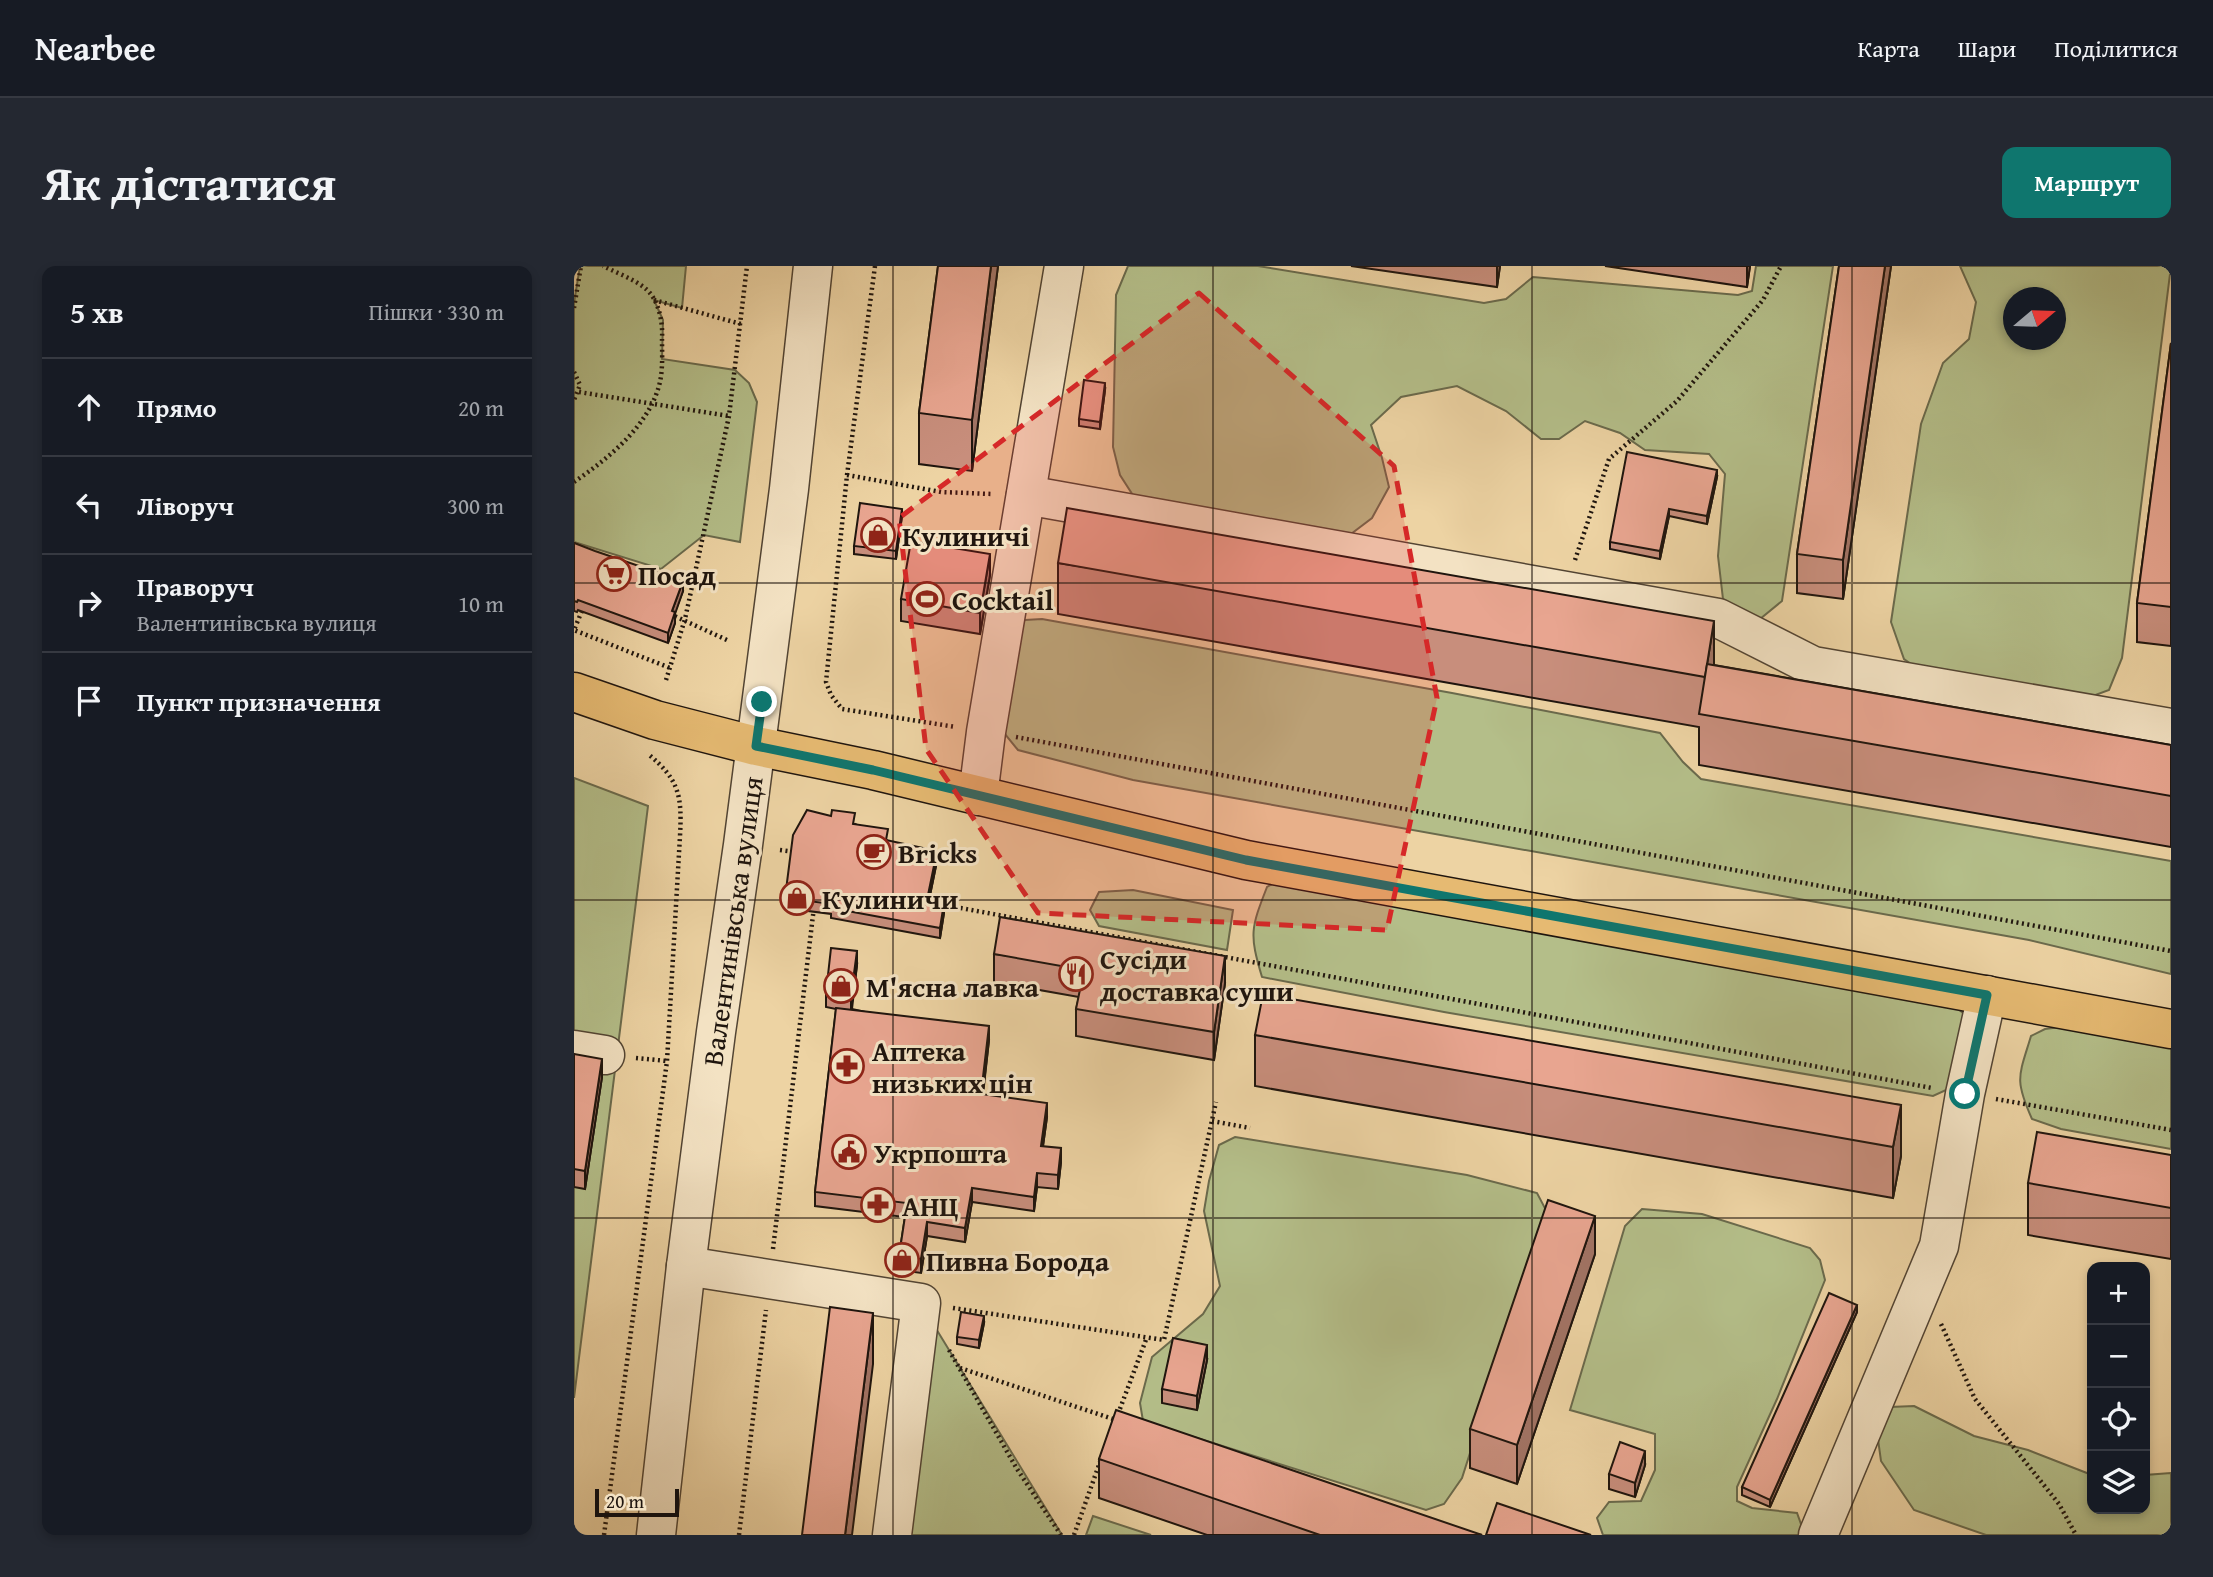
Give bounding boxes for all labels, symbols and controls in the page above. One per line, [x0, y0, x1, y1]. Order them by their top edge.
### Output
text: Nearbee [35, 24, 156, 72]
text: Карта [1857, 31, 1920, 66]
text: Шари [1958, 31, 2016, 66]
text: Поділитися [2054, 31, 2178, 66]
text: Як дістатися [42, 146, 336, 218]
button: Маршрут [2002, 147, 2171, 218]
north arrow [2003, 287, 2066, 350]
text: 5 хв [70, 290, 124, 334]
text: Пішки · 330 m [369, 295, 504, 328]
icon: ahead [70, 388, 108, 426]
text: Прямо [137, 388, 217, 427]
text: 20 m [458, 391, 504, 424]
icon: left [70, 486, 108, 524]
text: Ліворуч [137, 486, 234, 525]
text: 300 m [447, 489, 504, 522]
place label: Кулиничі [902, 515, 1030, 556]
shop icon: Кулиничі [859, 516, 897, 554]
place label: Посад [638, 554, 716, 595]
supermarket icon: Посад [595, 555, 633, 593]
text: Праворуч [137, 567, 254, 606]
place label: Cocktail [952, 579, 1054, 620]
sports icon: Cocktail [908, 580, 946, 618]
icon: right [70, 584, 108, 622]
text: 10 m [458, 587, 504, 620]
text: Валентинівська вулиця [137, 606, 377, 639]
icon: arrive [70, 682, 108, 720]
text: Пункт призначення [137, 682, 381, 721]
route end [746, 686, 777, 717]
street label: Валентинівська вулиця [691, 774, 773, 1068]
place label: Bricks [898, 832, 977, 873]
cafe icon: Bricks [855, 833, 893, 871]
place label: Кулиничи [822, 878, 958, 919]
shop icon: Кулиничи [778, 879, 816, 917]
place label: Сусіди доставка суши [1100, 938, 1294, 1011]
restaurant icon: Сусіди доставка суши [1057, 955, 1095, 993]
place label: М'ясна лавка [866, 966, 1039, 1007]
shop icon: М'ясна лавка [822, 967, 860, 1005]
place label: Аптека низьких цін [872, 1030, 1033, 1103]
pharmacy icon: Аптека низьких цін [828, 1047, 866, 1085]
route start [1949, 1078, 1980, 1109]
place label: Укрпошта [874, 1132, 1008, 1173]
public building icon: Укрпошта [830, 1133, 868, 1171]
place label: АНЦ [902, 1185, 959, 1226]
pharmacy icon: АНЦ [859, 1186, 897, 1224]
place label: Пивна Борода [926, 1240, 1110, 1281]
shop icon: Пивна Борода [883, 1241, 921, 1279]
map controls [2087, 1262, 2150, 1514]
button: + [2087, 1262, 2150, 1325]
button: − [2087, 1325, 2150, 1388]
button: locate [2087, 1388, 2150, 1451]
button: layers [2087, 1451, 2150, 1514]
scale bar [595, 1486, 679, 1518]
text: 20 m [606, 1487, 644, 1515]

